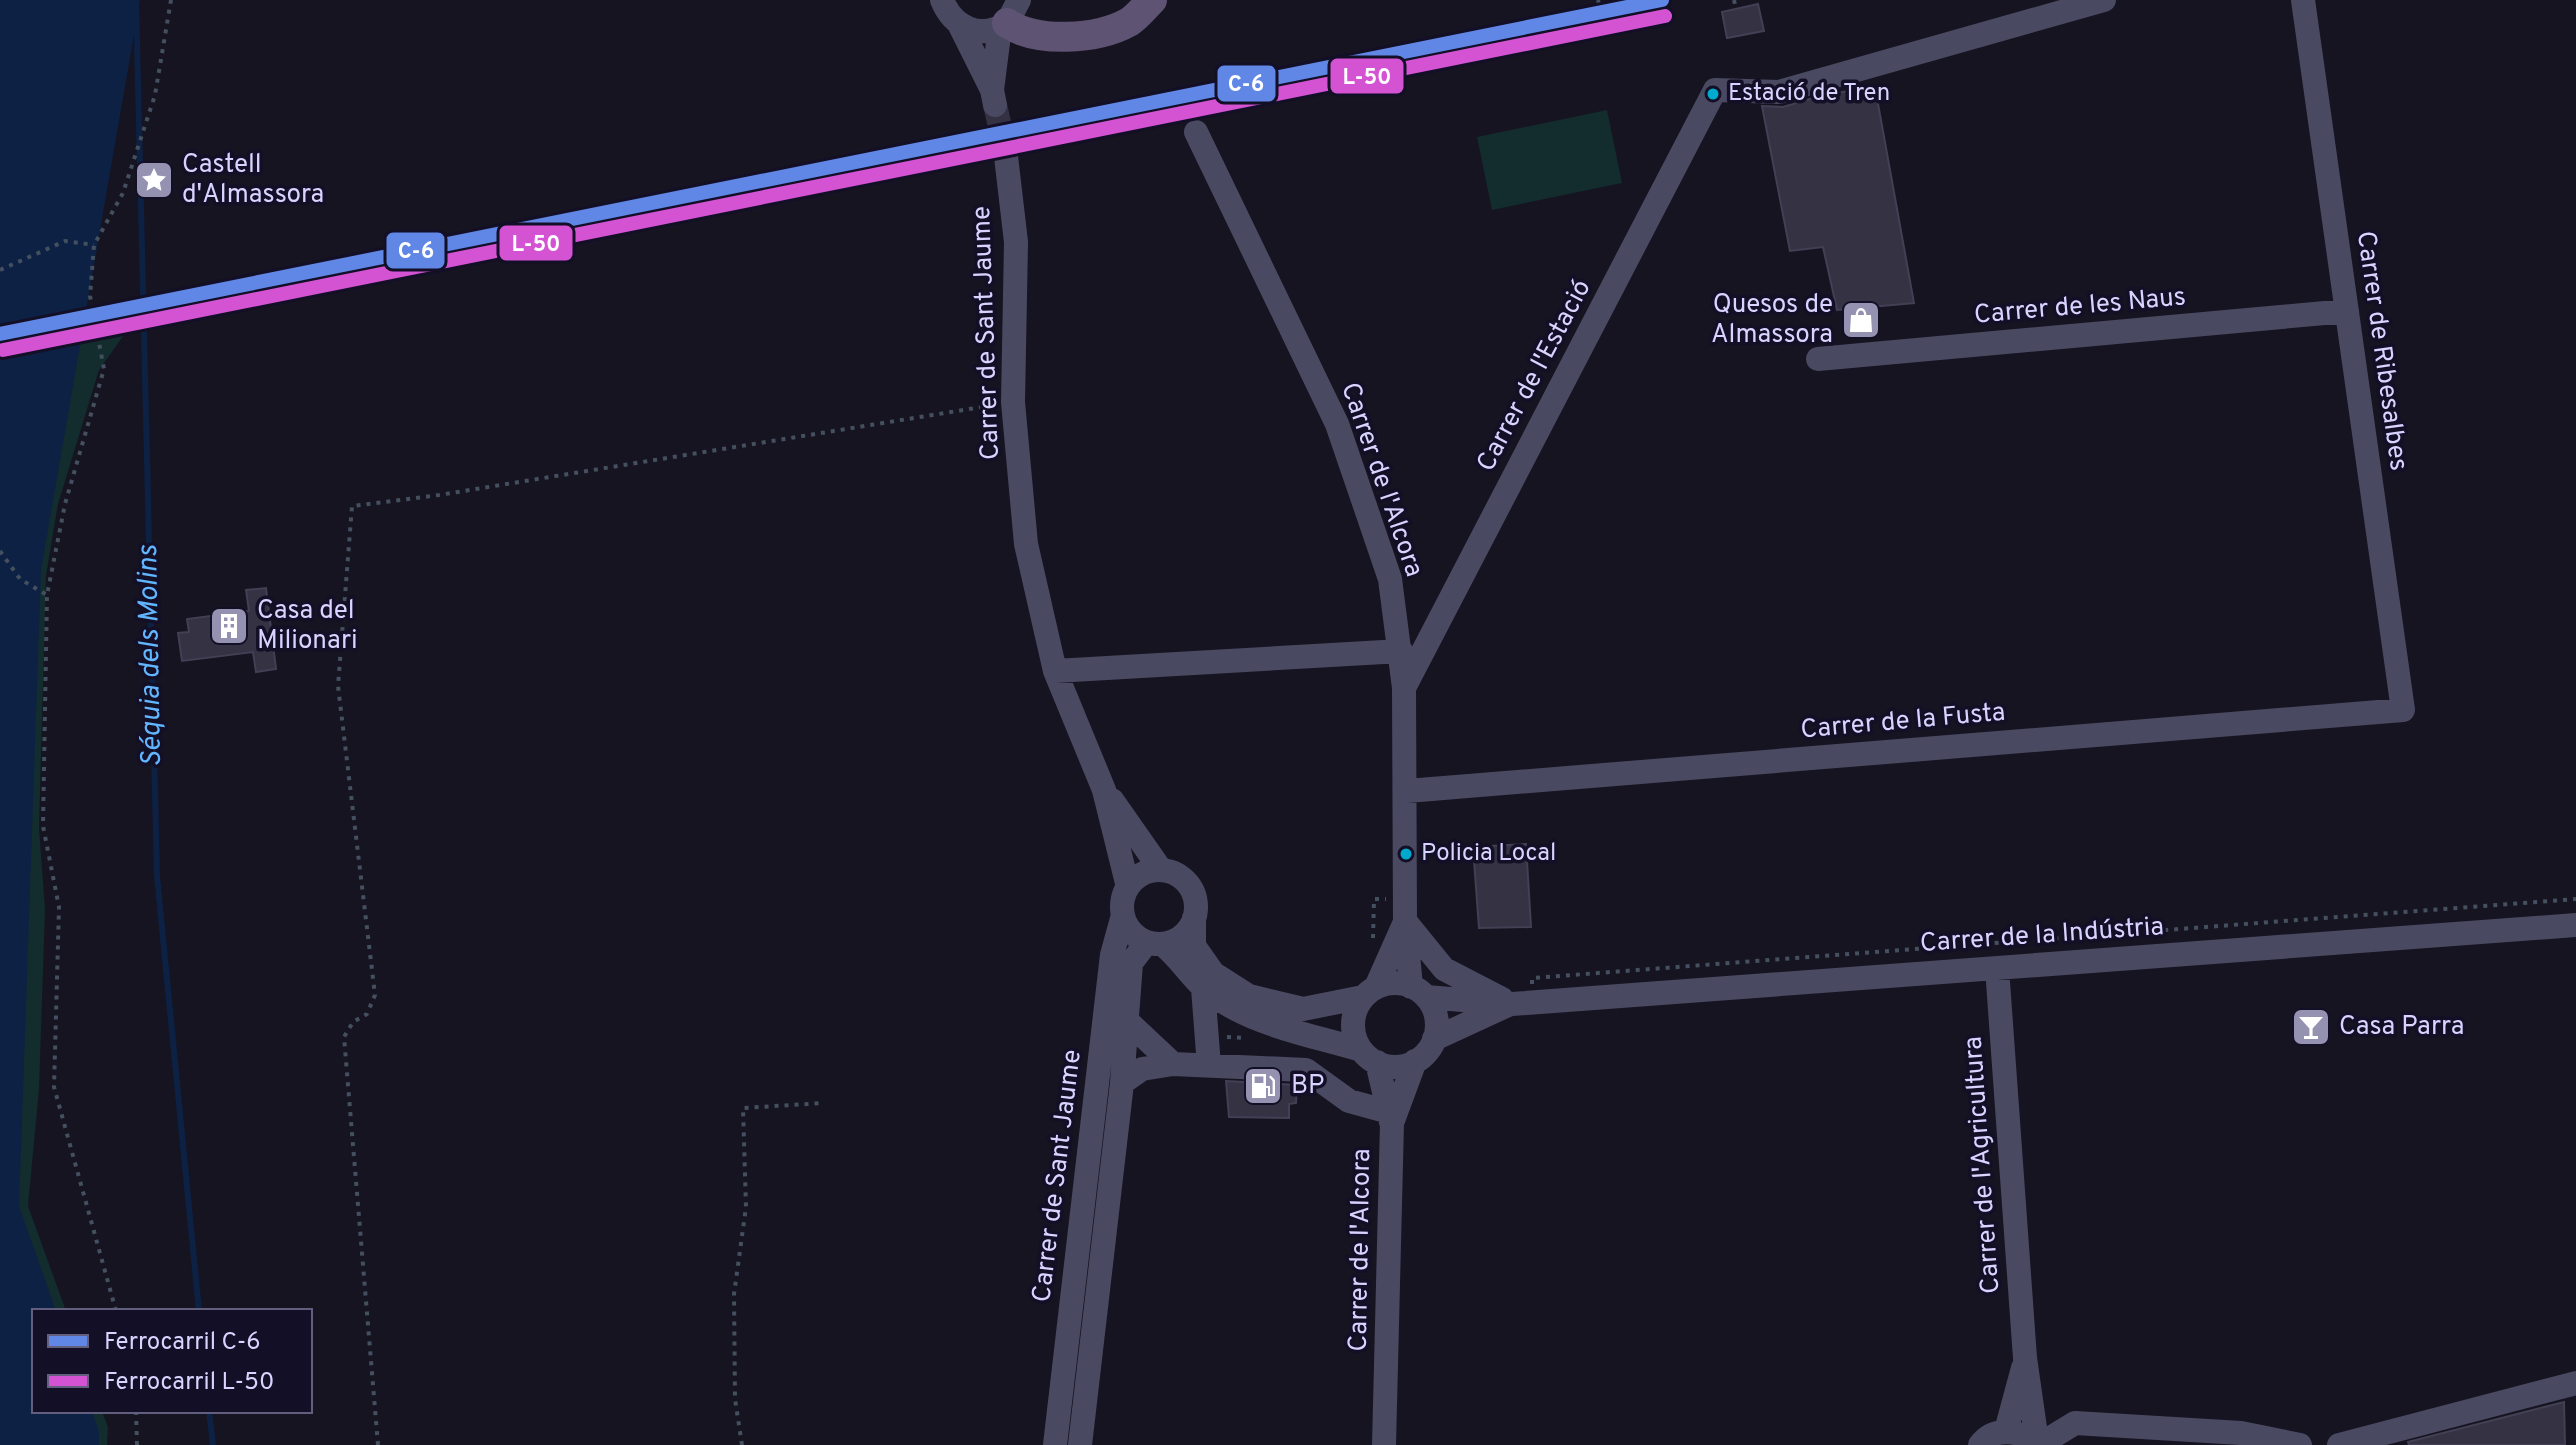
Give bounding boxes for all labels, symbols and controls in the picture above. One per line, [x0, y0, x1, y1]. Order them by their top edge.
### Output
line badge: L-50 [1329, 57, 1405, 95]
line badge: C-6 [1216, 64, 1277, 103]
text: L-50 [1343, 65, 1392, 92]
text: C-6 [1228, 72, 1264, 99]
place label: Estació de Tren [1728, 79, 1890, 109]
marker: Estació de Tren [1705, 86, 1721, 102]
place label: Castell d'Almassora [182, 149, 324, 212]
place icon: Castell d'Almassora [133, 159, 175, 201]
street label: Carrer de Sant Jaume [966, 205, 1008, 461]
line badge: L-50 [498, 224, 574, 262]
street label: Carrer de Ribesalbes [2348, 229, 2414, 473]
line badge: C-6 [385, 231, 446, 270]
text: L-50 [512, 232, 561, 259]
text: C-6 [398, 239, 434, 266]
street label: Carrer de l'Estació [1471, 274, 1599, 478]
street label: Carrer de les Naus [1973, 281, 2187, 333]
place label: Quesos de Almassora [1711, 289, 1833, 352]
shop icon: Quesos de Almassora [1840, 299, 1882, 341]
street label: Carrer de l'Alcora [1332, 379, 1430, 581]
water label: Séquia dels Molins [131, 544, 171, 767]
place label: Casa del Milionari [257, 595, 358, 658]
building icon: Casa del Milionari [208, 605, 250, 647]
street label: Carrer de la Fusta [1799, 697, 2007, 747]
place label: Policia Local [1421, 839, 1556, 869]
marker: Policia Local [1398, 846, 1414, 862]
street label: Carrer de la Indústria [1919, 911, 2165, 961]
bar icon: Casa Parra [2290, 1006, 2332, 1048]
place label: Casa Parra [2339, 1011, 2464, 1044]
street label: Carrer de l'Agricultura [1958, 1035, 2008, 1295]
street label: Carrer de Sant Jaume [1026, 1048, 1090, 1304]
fuel station icon: BP [1242, 1065, 1284, 1107]
place label: BP [1291, 1070, 1324, 1103]
street label: Carrer de l'Alcora [1343, 1148, 1379, 1352]
legend [32, 1309, 312, 1413]
text: Ferrocarril C-6 [104, 1328, 261, 1358]
text: Ferrocarril L-50 [104, 1368, 274, 1398]

